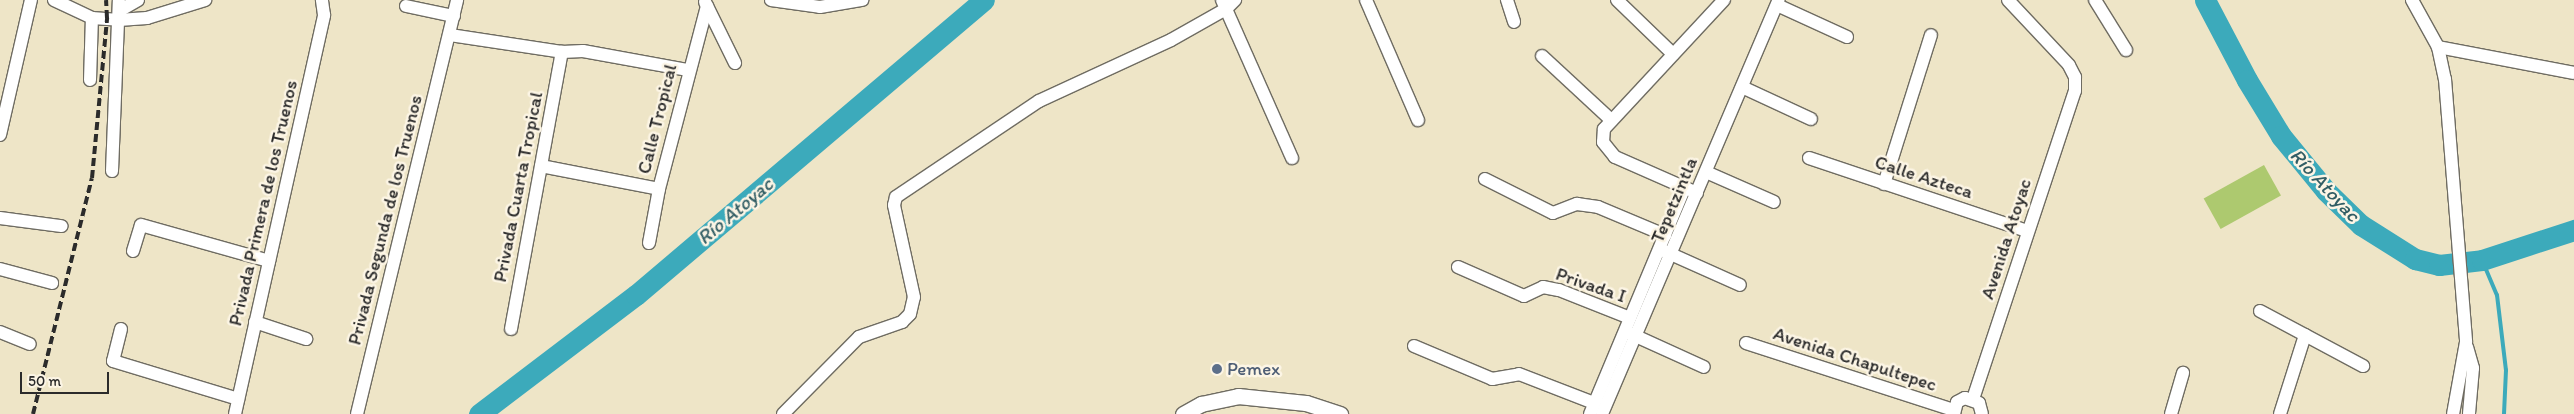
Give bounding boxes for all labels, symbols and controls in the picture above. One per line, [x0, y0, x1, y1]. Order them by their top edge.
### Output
street label: Calle Tropical [632, 62, 682, 176]
street label: Privada Primera de los Truenos [224, 78, 302, 328]
street label: Privada Cuarta Tropical [489, 91, 547, 283]
street label: Privada Segunda de los Truenos [343, 93, 427, 347]
water label: Río Atoyac [2285, 144, 2365, 226]
street label: Calle Azteca [1872, 150, 1976, 204]
street label: Tepetzintla [1646, 154, 1702, 246]
water label: Río Atoyac [692, 173, 778, 249]
street label: Avenida Atoyac [1976, 176, 2036, 302]
street label: Privada I [1553, 262, 1629, 308]
street label: Avenida Chapultepec [1770, 322, 1940, 396]
place label: Pemex [1227, 358, 1280, 380]
scale bar [22, 362, 111, 394]
marker: Pemex [1211, 363, 1223, 375]
text: 50 m [28, 372, 61, 390]

